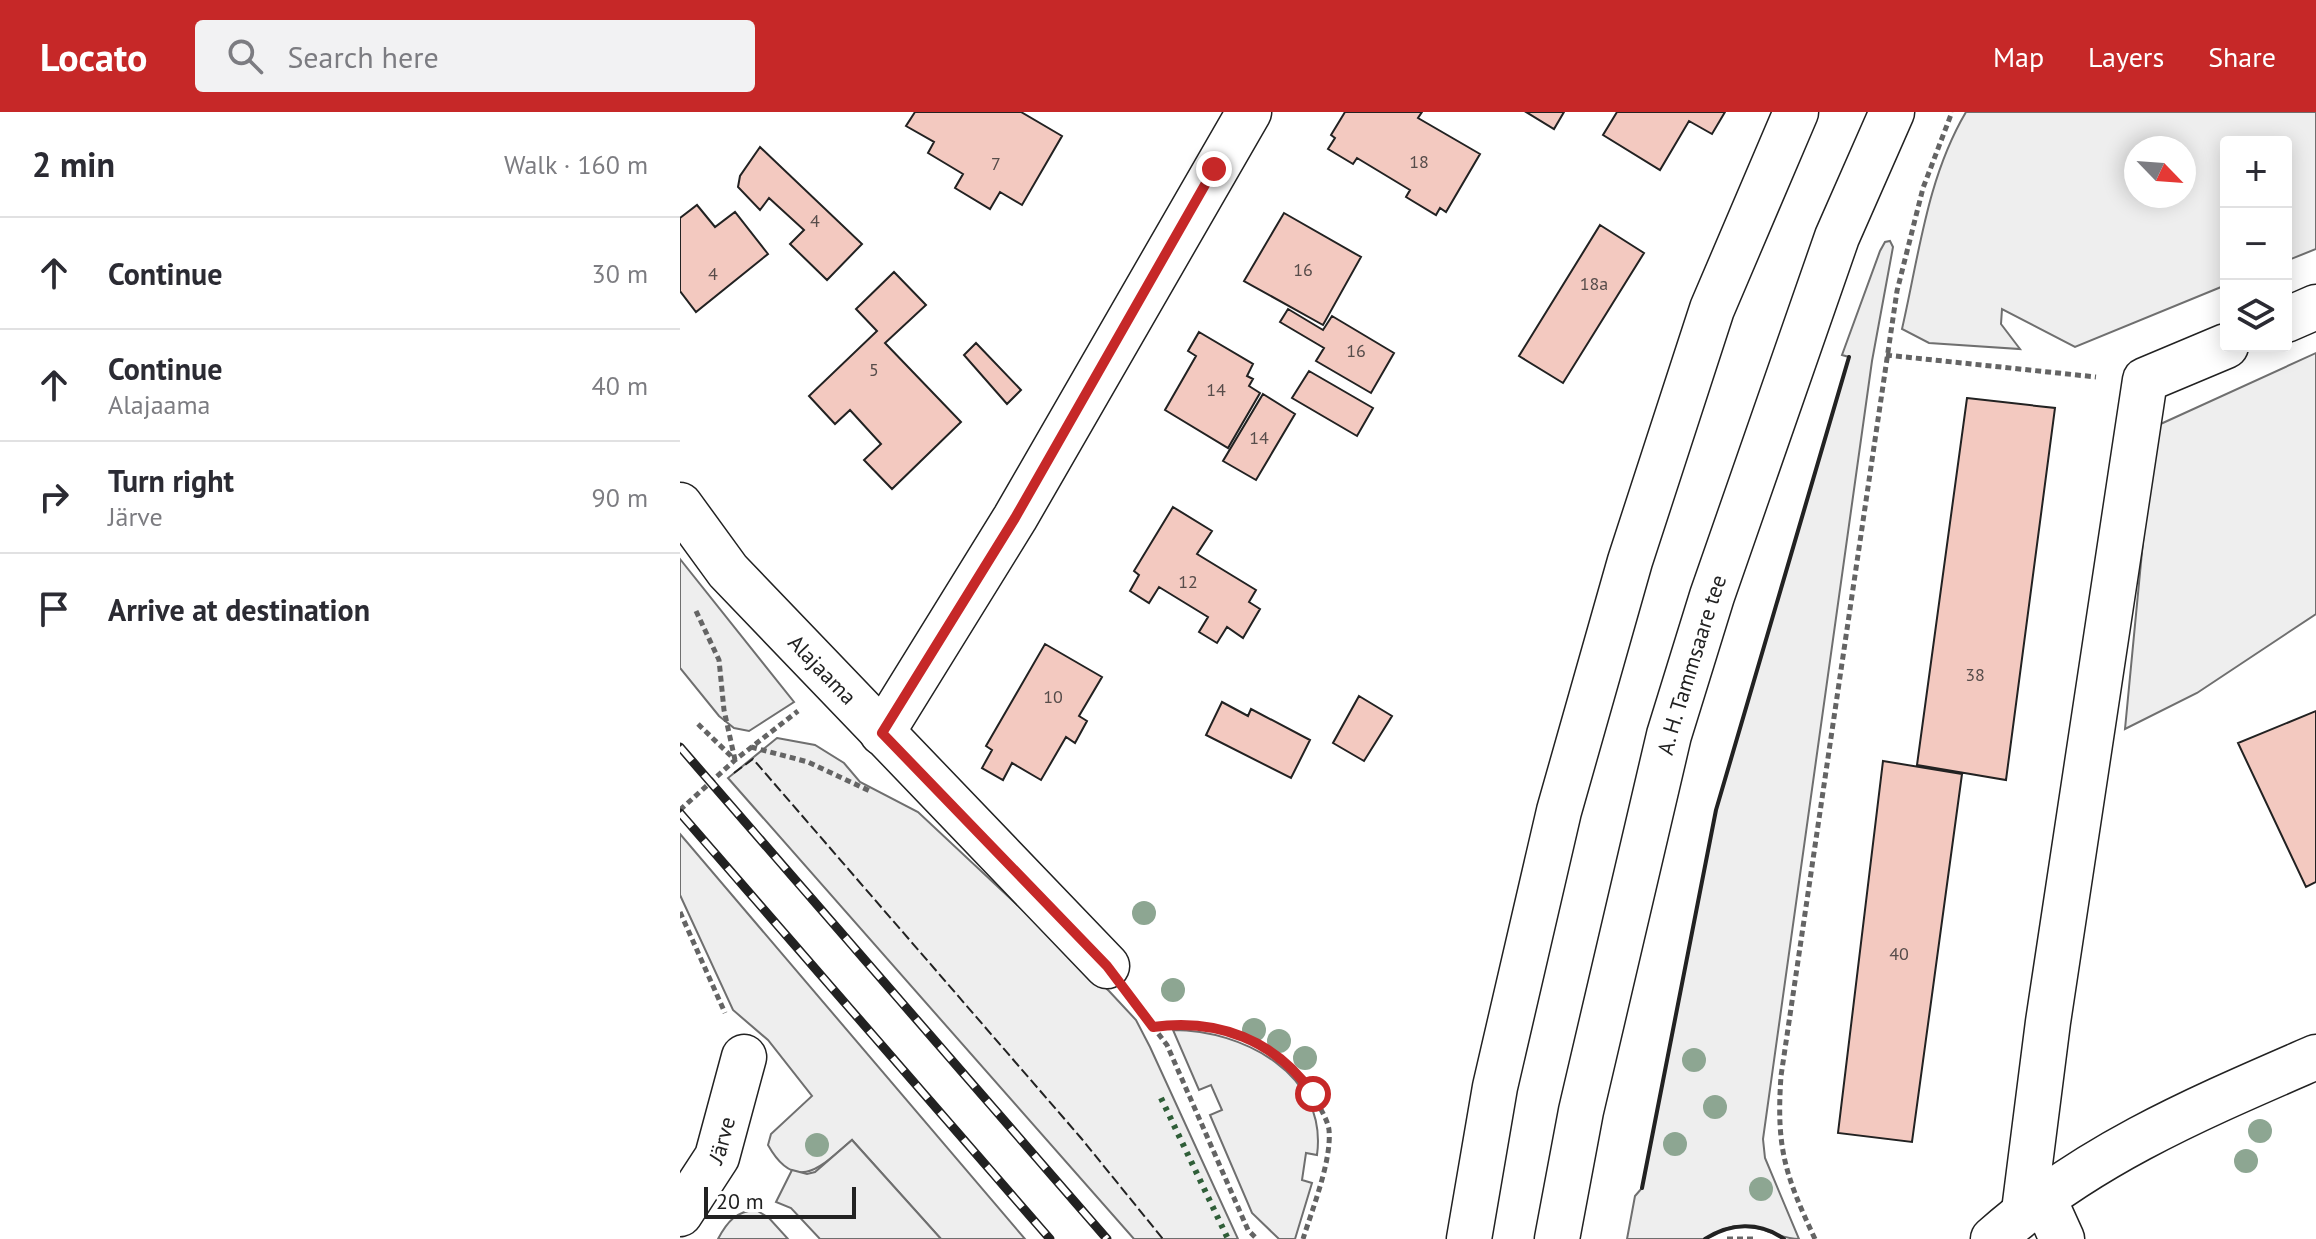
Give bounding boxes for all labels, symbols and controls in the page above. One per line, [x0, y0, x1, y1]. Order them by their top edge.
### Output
search box [195, 20, 755, 92]
text: Locato [40, 32, 147, 81]
icon: search [223, 34, 267, 78]
text: Search here [287, 37, 439, 76]
text: Map [1993, 38, 2044, 75]
text: Layers [2088, 38, 2164, 75]
text: Share [2208, 38, 2276, 75]
north arrow [2124, 136, 2196, 208]
map controls [2220, 136, 2292, 352]
button: + [2220, 136, 2292, 208]
text: 2 min [32, 142, 115, 186]
text: Walk · 160 m [504, 148, 648, 181]
house number: 18 [1409, 150, 1429, 173]
route end [1196, 151, 1232, 187]
house number: 7 [991, 152, 1001, 175]
button: − [2220, 208, 2292, 280]
house number: 4 [810, 209, 820, 232]
icon: ahead [32, 251, 76, 295]
text: Continue [108, 254, 222, 293]
text: 30 m [592, 257, 648, 290]
house number: 16 [1293, 258, 1313, 281]
house number: 4 [708, 262, 718, 285]
house number: 18a [1580, 272, 1608, 295]
button: layers [2220, 280, 2292, 352]
house number: 16 [1346, 339, 1366, 362]
text: Continue [108, 349, 222, 388]
house number: 5 [869, 358, 879, 381]
icon: ahead [32, 363, 76, 407]
text: 40 m [592, 369, 648, 402]
house number: 14 [1206, 378, 1226, 401]
text: Alajaama [108, 388, 210, 421]
house number: 14 [1249, 426, 1269, 449]
text: Turn right [108, 461, 234, 500]
icon: right [32, 475, 76, 519]
text: 90 m [592, 481, 648, 514]
text: Järve [108, 500, 163, 533]
house number: 12 [1178, 570, 1198, 593]
street label: A. H. Tammsaare tee [1651, 571, 1732, 758]
icon: arrive [32, 587, 76, 631]
text: Arrive at destination [108, 590, 370, 629]
street label: Alajaama [782, 628, 863, 710]
house number: 38 [1965, 663, 1985, 686]
house number: 10 [1043, 685, 1063, 708]
house number: 40 [1889, 942, 1909, 965]
route start [1295, 1076, 1331, 1112]
street label: Järve [702, 1114, 741, 1170]
scale bar [704, 1183, 856, 1219]
text: 20 m [716, 1187, 764, 1215]

